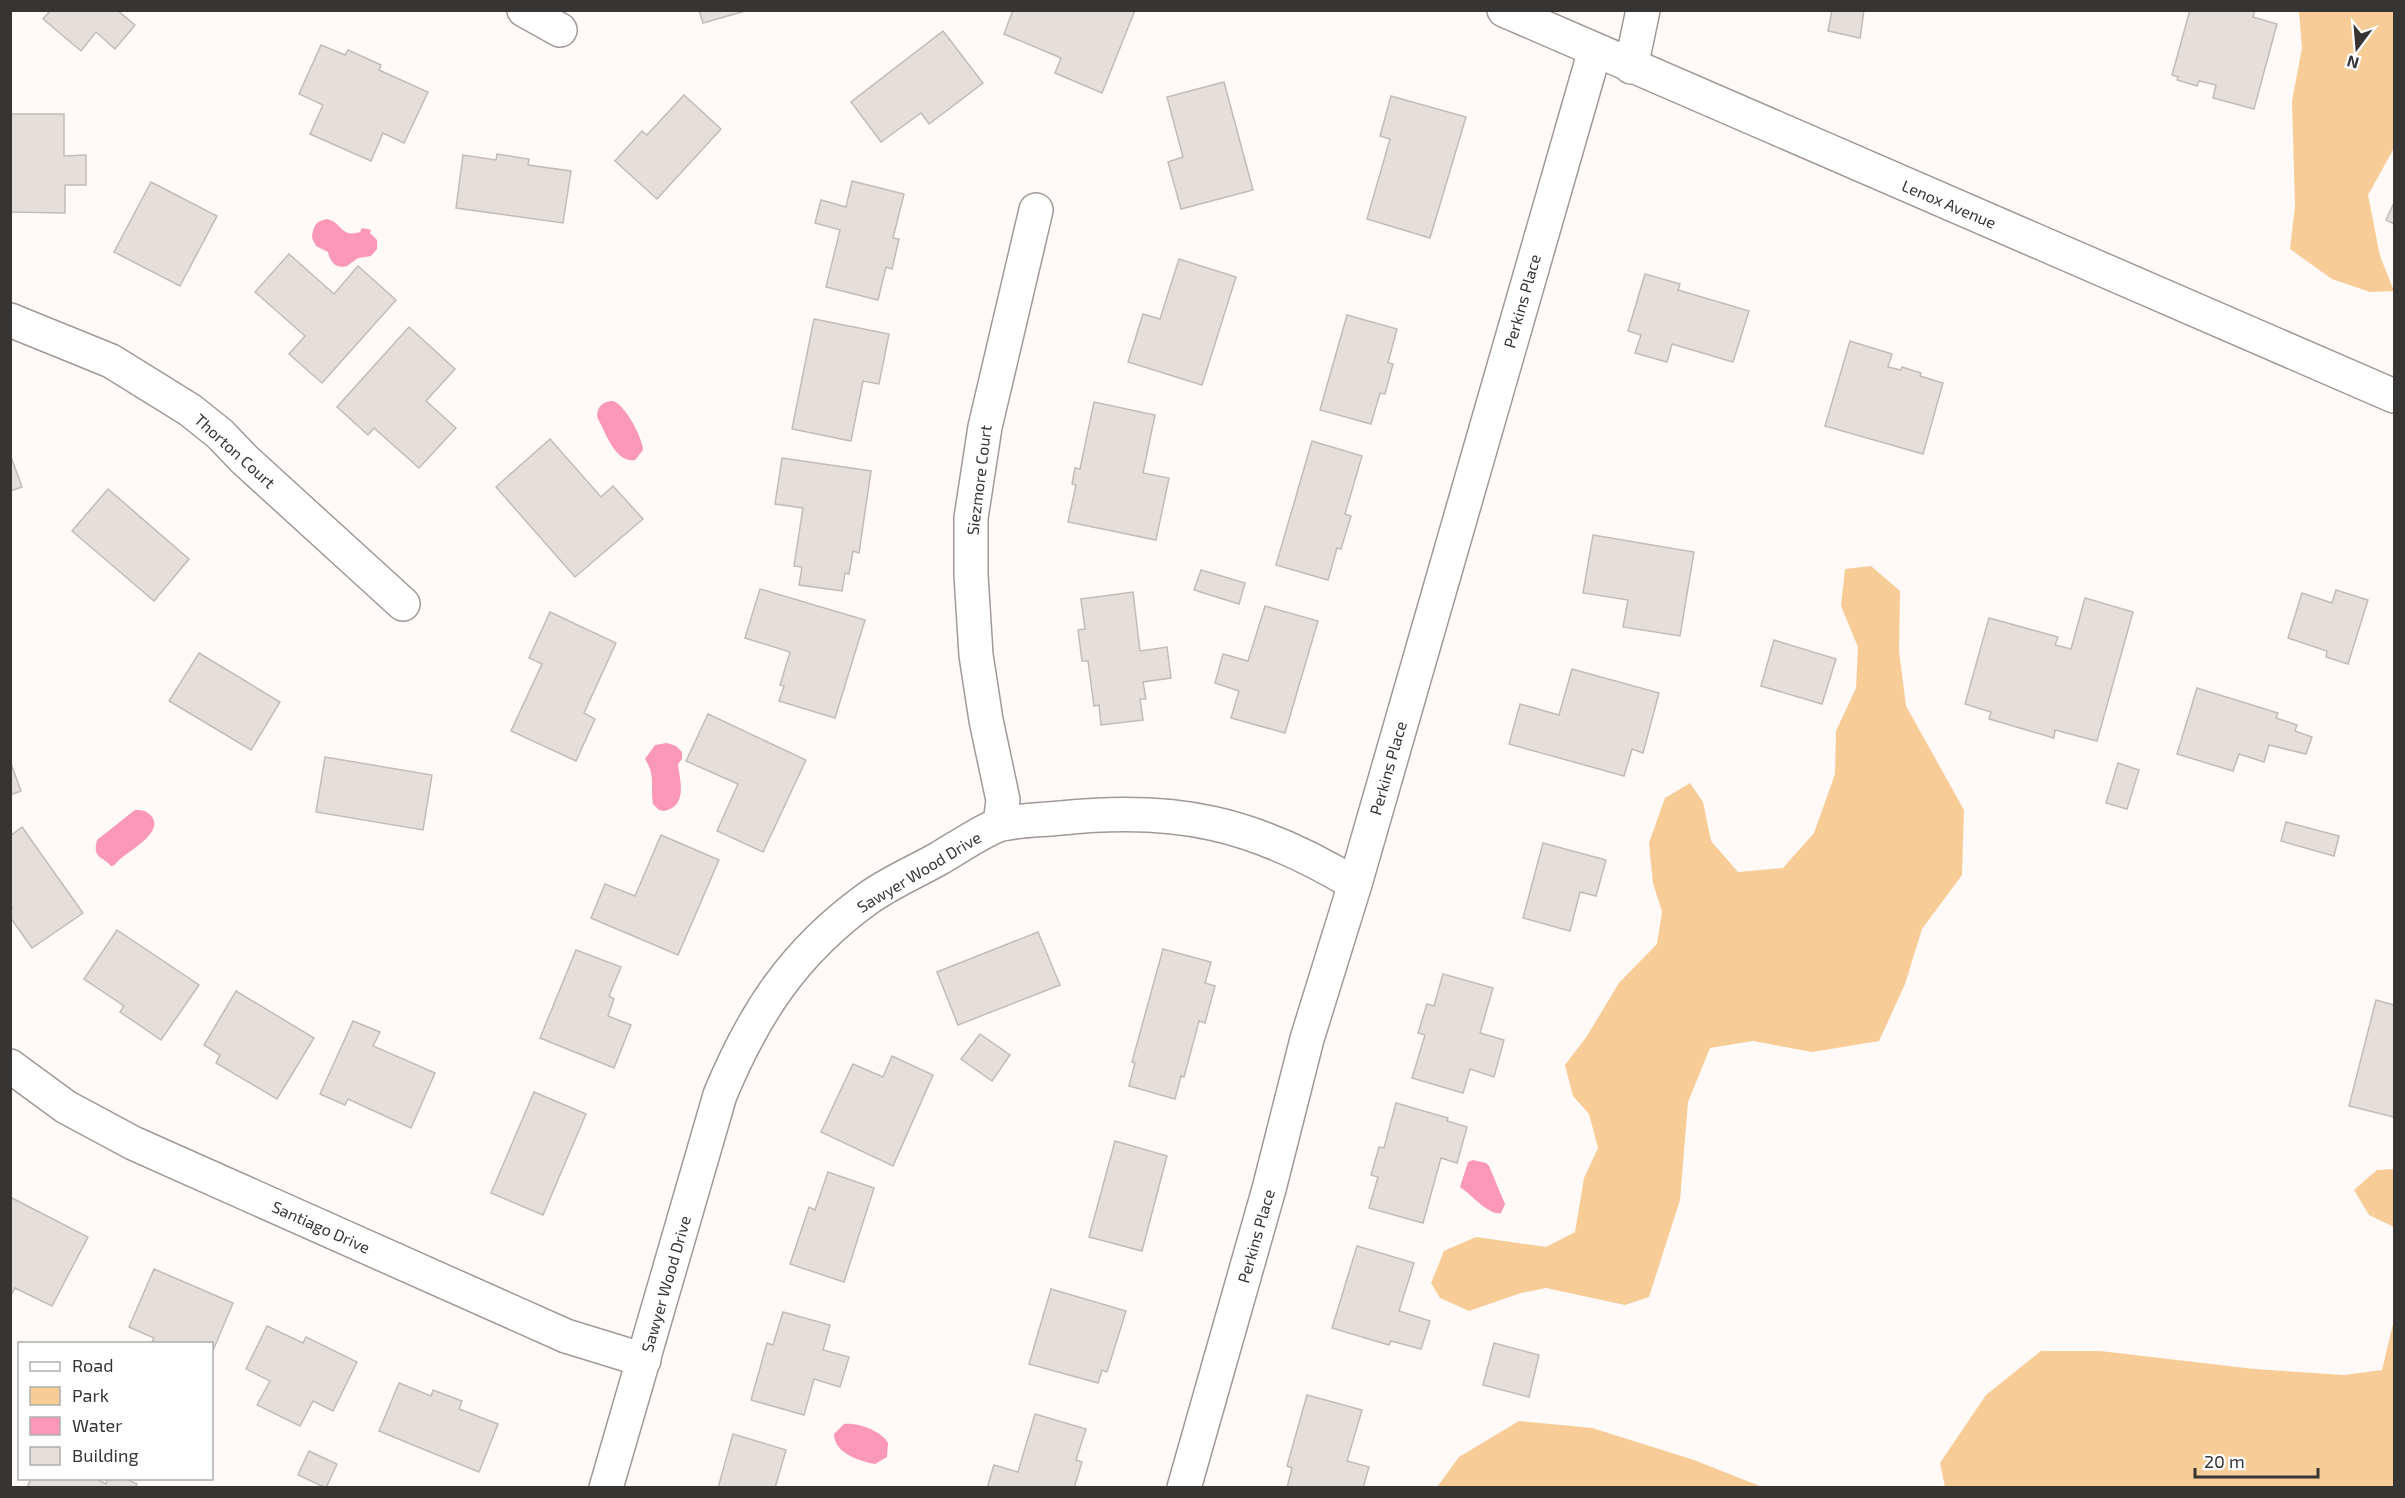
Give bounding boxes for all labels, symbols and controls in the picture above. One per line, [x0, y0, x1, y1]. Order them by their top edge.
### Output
north arrow [2327, 18, 2387, 78]
text: N [2345, 52, 2361, 74]
street label: Lenox Avenue [1899, 175, 1999, 232]
street label: Perkins Place [1499, 252, 1544, 350]
street label: Thorton Court [191, 409, 280, 492]
street label: Siezmore Court [962, 424, 995, 536]
street label: Perkins Place [1365, 719, 1410, 817]
street label: Sawyer Wood Drive [853, 827, 984, 916]
street label: Perkins Place [1233, 1187, 1278, 1285]
street label: Santiago Drive [269, 1196, 373, 1257]
street label: Sawyer Wood Drive [637, 1213, 694, 1354]
legend [18, 1342, 213, 1480]
text: Road [72, 1354, 113, 1376]
text: Park [72, 1384, 109, 1406]
text: Water [72, 1414, 122, 1436]
scale bar [2195, 1441, 2318, 1479]
text: Building [72, 1444, 139, 1466]
text: 20 m [2204, 1450, 2245, 1472]

